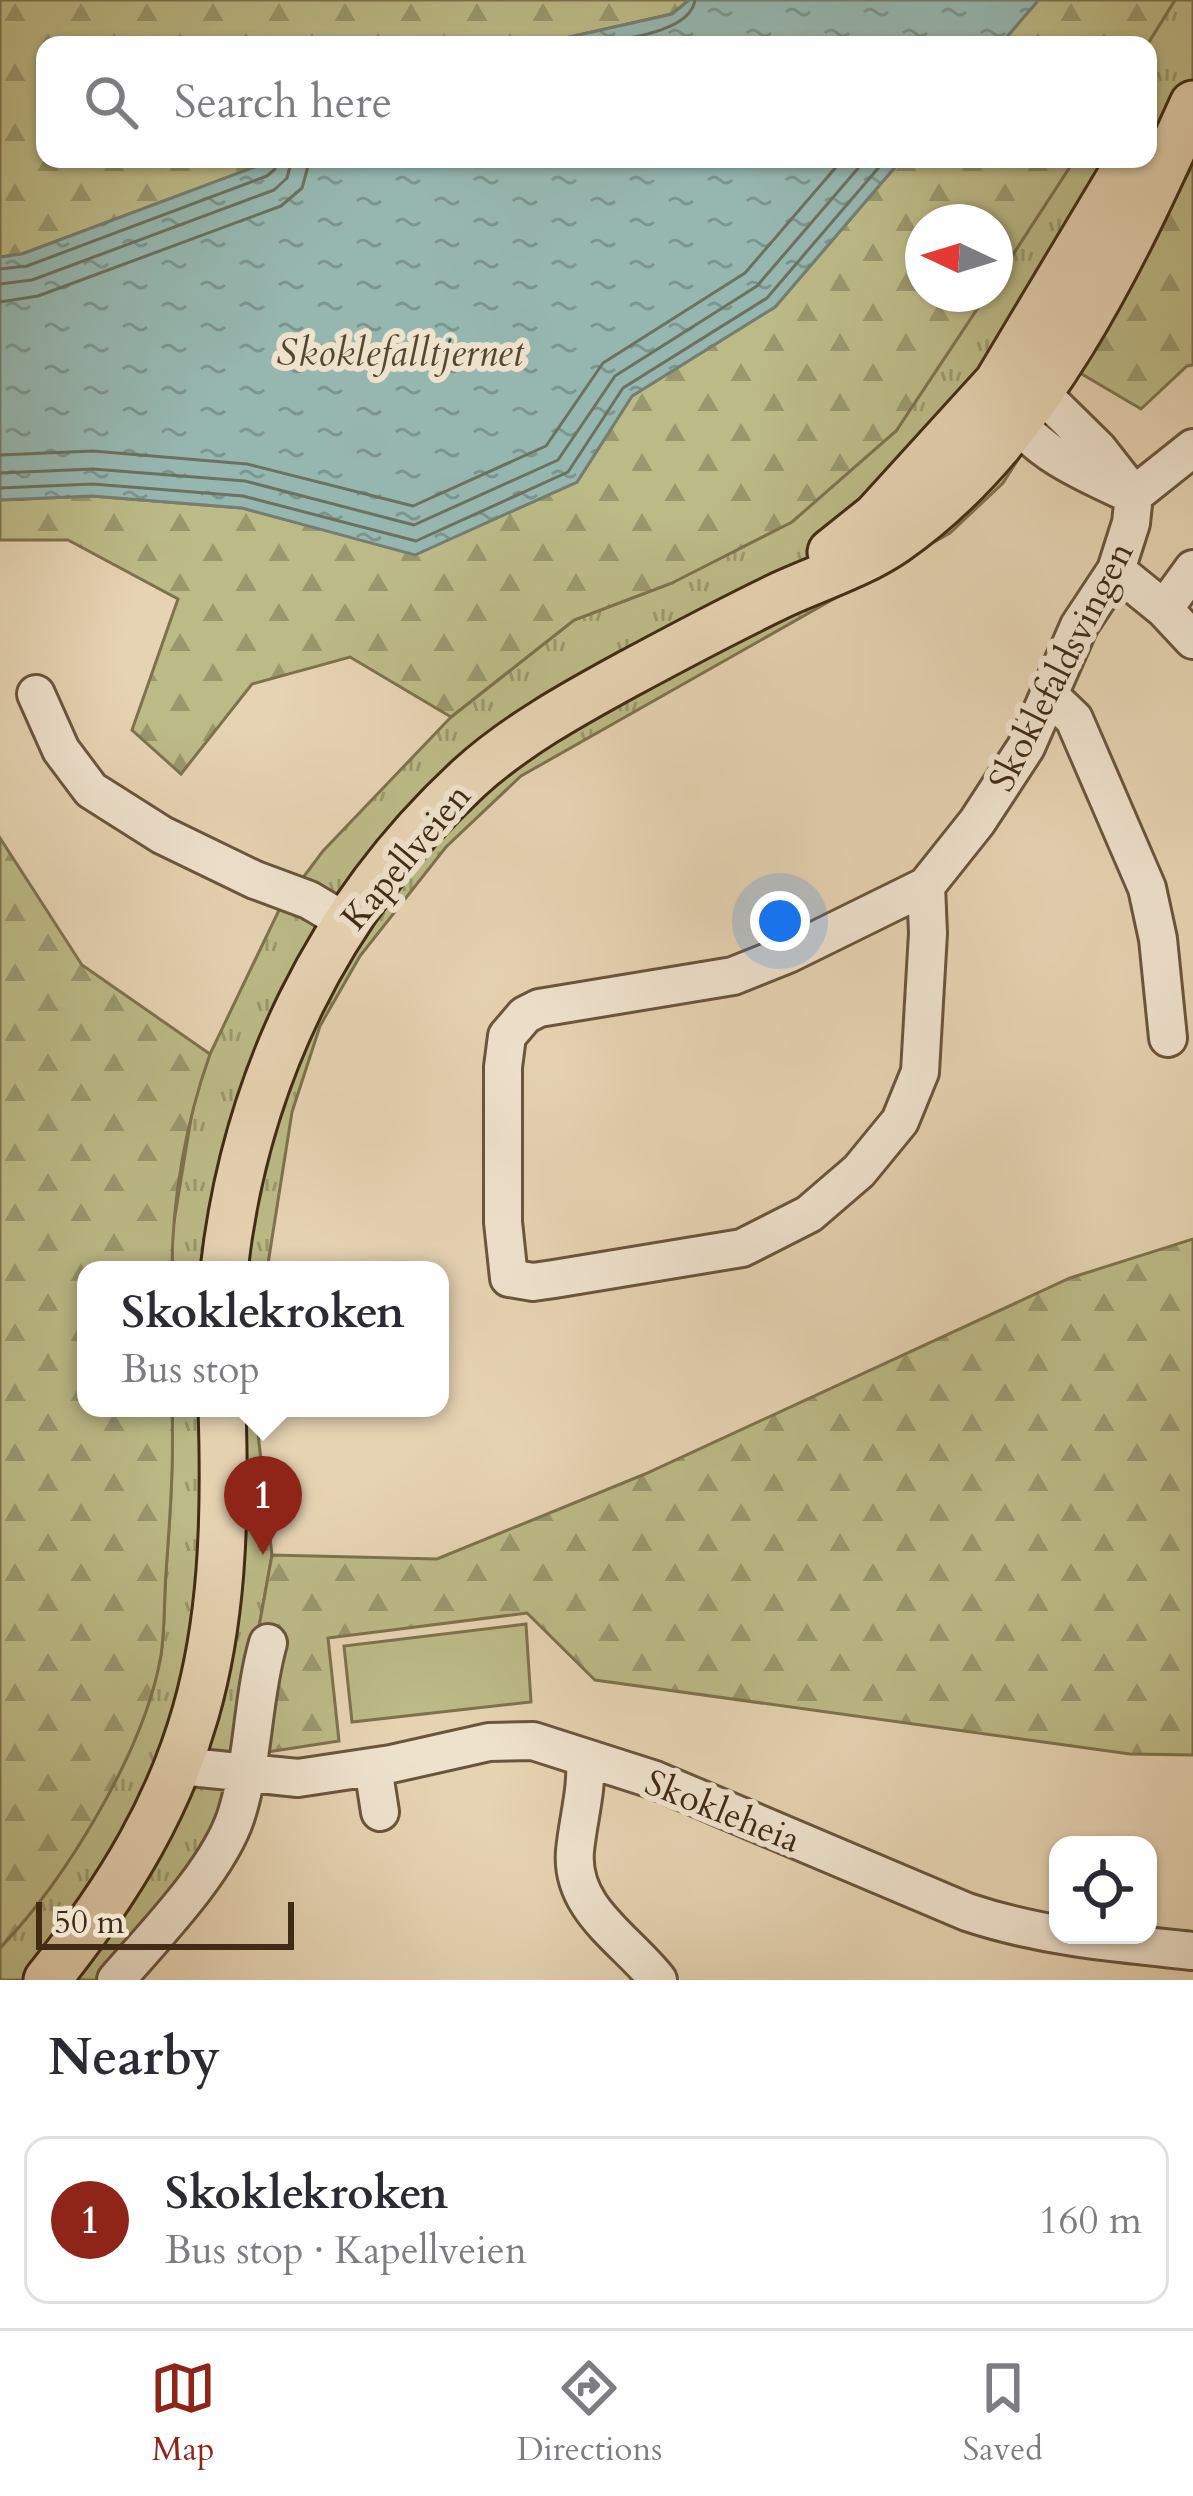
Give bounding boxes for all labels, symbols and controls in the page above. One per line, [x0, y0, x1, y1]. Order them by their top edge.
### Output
search box [36, 36, 1157, 168]
icon: search [78, 69, 144, 135]
text: Search here [174, 72, 392, 133]
north arrow [905, 204, 1013, 312]
water label: Skoklefalltjernet [276, 326, 525, 379]
street label: Skoklefaldsvingen [977, 533, 1146, 800]
street label: Kapellveien [330, 773, 482, 941]
your location [750, 891, 810, 951]
popup [77, 1261, 449, 1417]
text: Skoklekroken [121, 1282, 405, 1343]
text: Bus stop [121, 1343, 260, 1396]
pin: 1 [224, 1456, 302, 1555]
street label: Skokleheia [638, 1758, 808, 1865]
map controls [1049, 1836, 1157, 1944]
button: locate [1049, 1836, 1157, 1944]
scale bar [36, 1896, 294, 1949]
text: 50 m [54, 1900, 125, 1945]
text: Nearby [48, 2023, 220, 2093]
text: Skoklekroken [165, 2163, 448, 2224]
text: 1 [80, 2194, 100, 2247]
text: 160 m [1039, 2194, 1142, 2247]
text: Bus stop · Kapellveien [165, 2224, 527, 2277]
tab: Map [150, 2355, 216, 2472]
tab: Directions [517, 2355, 662, 2472]
tab: Saved [963, 2355, 1043, 2472]

